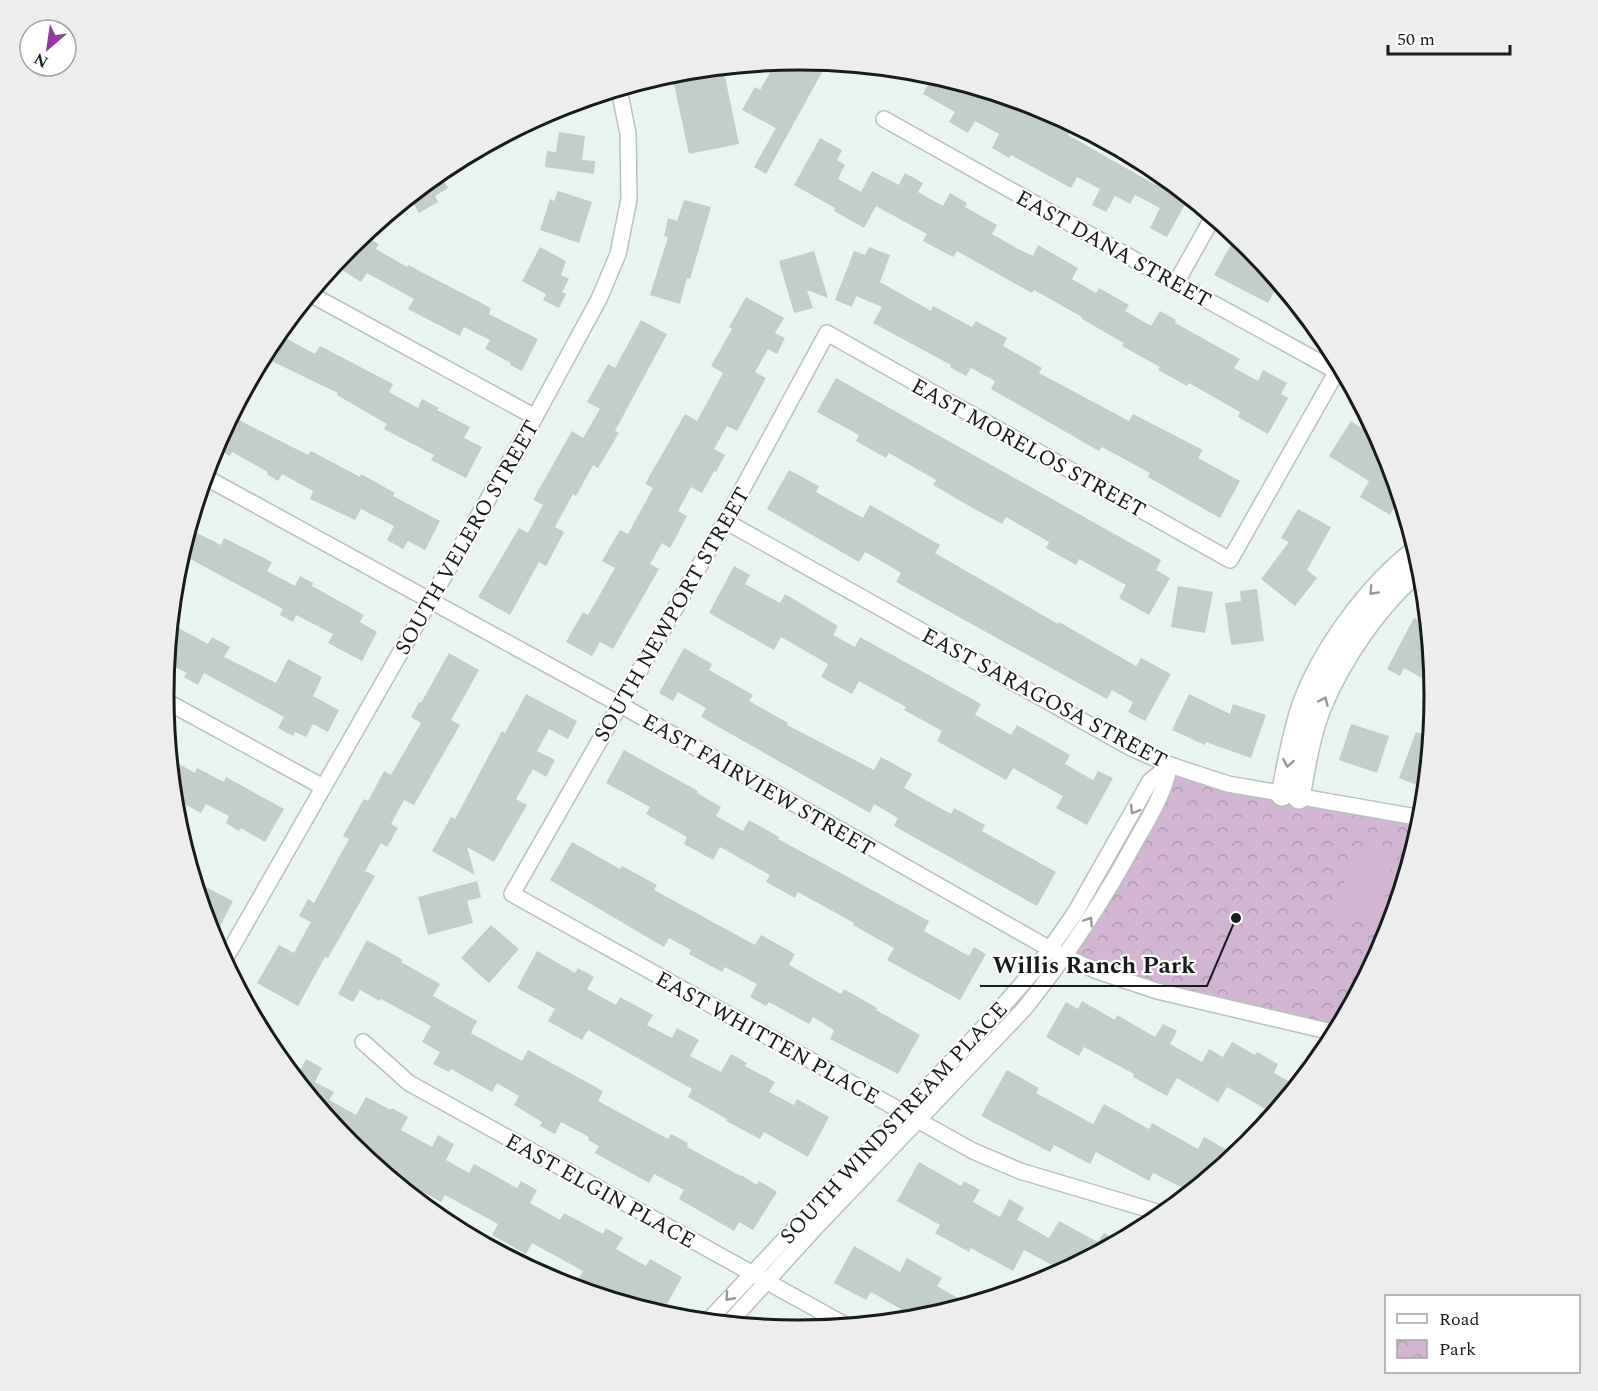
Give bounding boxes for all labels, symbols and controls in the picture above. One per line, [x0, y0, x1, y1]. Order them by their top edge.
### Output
north arrow [18, 18, 78, 78]
scale bar [1388, 18, 1510, 56]
text: 50 m [1397, 26, 1435, 53]
text: N [30, 47, 53, 74]
street label: EAST DANA STREET [1009, 182, 1217, 317]
street label: EAST MORELOS STREET [905, 370, 1152, 527]
street label: SOUTH VELERO STREET [386, 414, 548, 661]
street label: SOUTH NEWPORT STREET [586, 481, 759, 748]
one-way arrow [1369, 584, 1380, 594]
street label: EAST SARAGOSA STREET [916, 619, 1173, 777]
one-way arrow [1316, 696, 1328, 707]
street label: EAST FAIRVIEW STREET [636, 705, 881, 866]
one-way arrow [1282, 758, 1295, 768]
one-way arrow [1130, 804, 1141, 814]
one-way arrow [1082, 917, 1093, 928]
callout: Willis Ranch Park [980, 944, 1207, 986]
text: Willis Ranch Park [992, 948, 1196, 984]
street label: EAST WHITTEN PLACE [649, 963, 885, 1114]
street label: SOUTH WINDSTREAM PLACE [772, 994, 1016, 1252]
street label: EAST ELGIN PLACE [499, 1125, 702, 1257]
one-way arrow [725, 1290, 736, 1301]
legend [1385, 1295, 1580, 1373]
text: Road [1439, 1306, 1480, 1333]
text: Park [1439, 1336, 1476, 1363]

